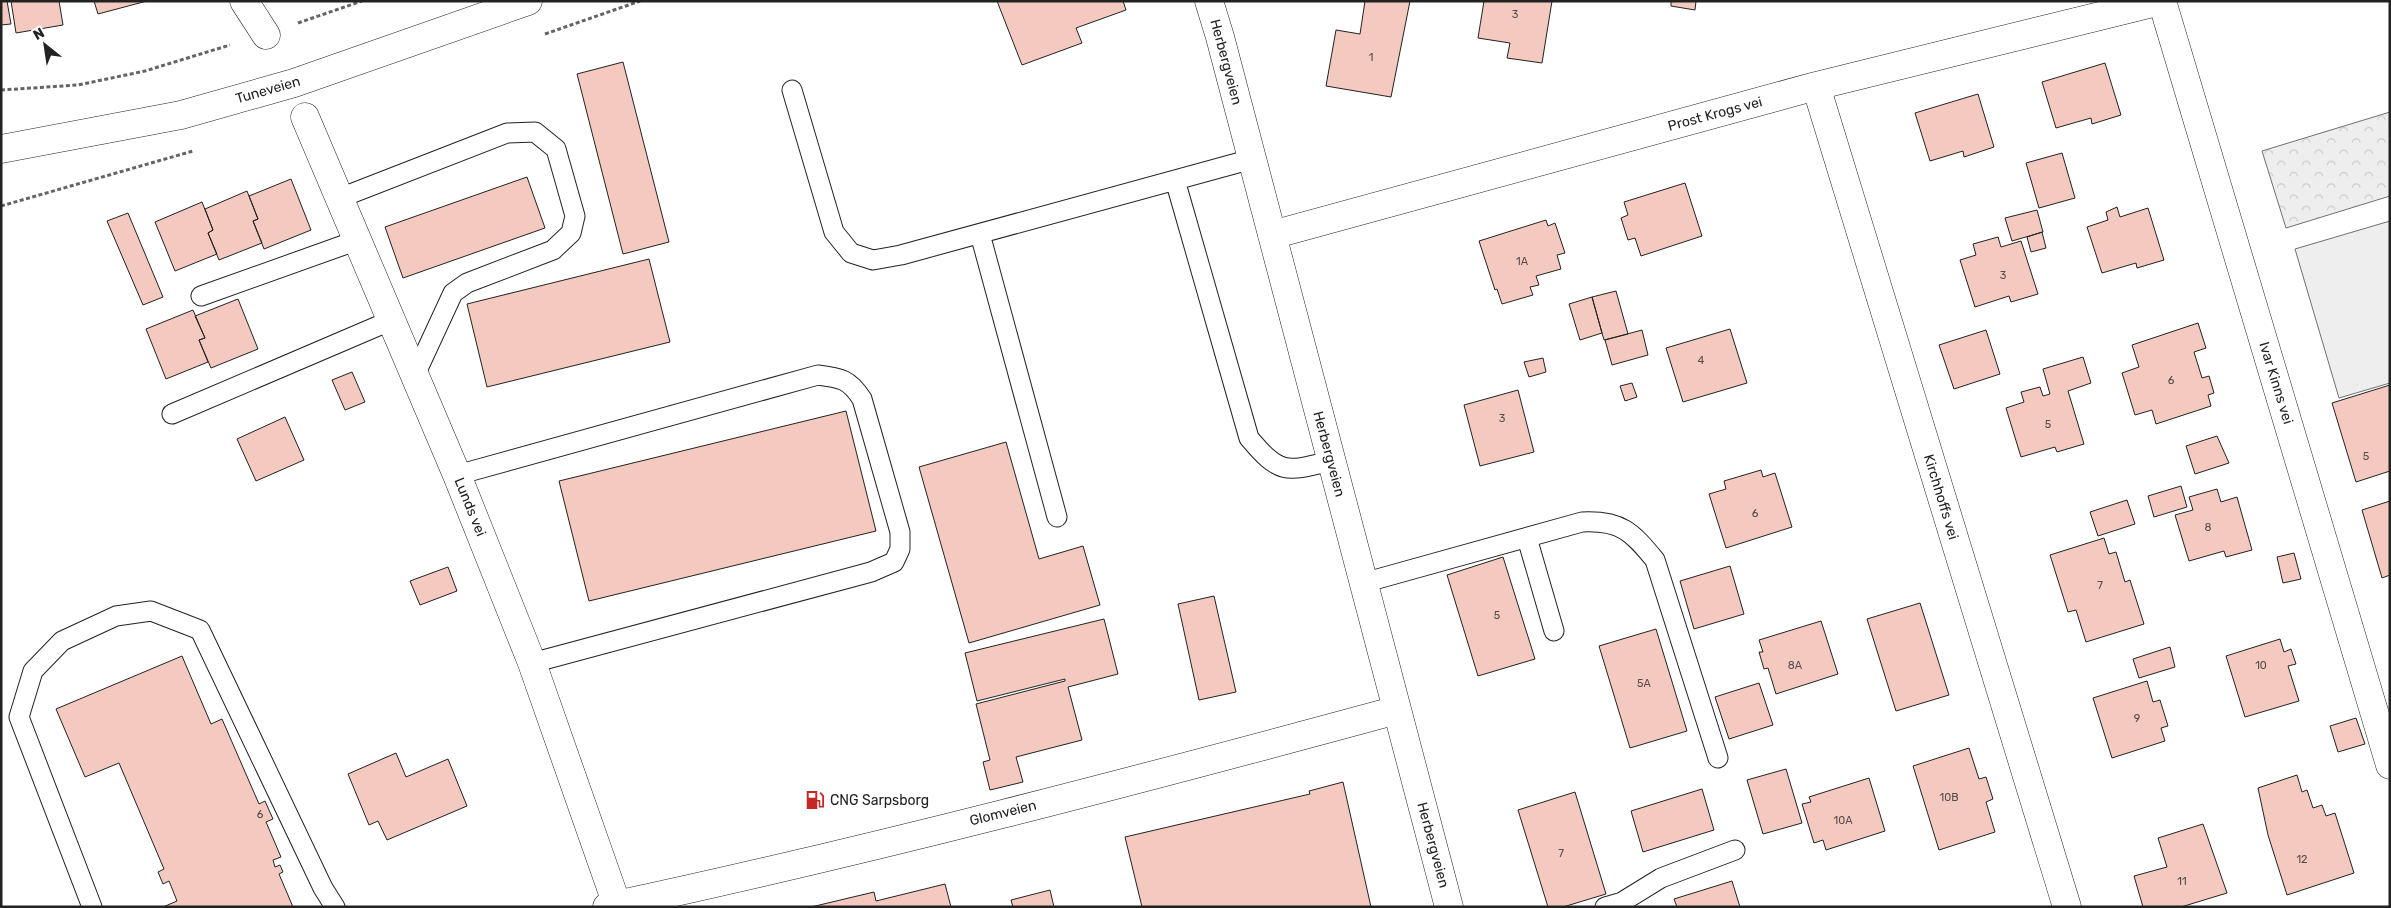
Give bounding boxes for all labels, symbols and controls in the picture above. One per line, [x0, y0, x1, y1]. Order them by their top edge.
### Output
house number: 3 [1512, 8, 1519, 21]
street label: Herbergveien [1206, 17, 1246, 107]
north arrow [20, 20, 70, 70]
text: N [30, 24, 47, 44]
house number: 1 [1369, 51, 1373, 64]
street label: Tuneveien [234, 73, 302, 107]
street label: Prost Krogs vei [1666, 93, 1764, 135]
house number: 1A [1516, 255, 1529, 268]
house number: 3 [2000, 269, 2007, 282]
street label: Ivar Kinns vei [2255, 340, 2297, 426]
house number: 4 [1698, 354, 1705, 367]
house number: 6 [2168, 374, 2175, 387]
street label: Herbergveien [1309, 409, 1349, 499]
house number: 3 [1499, 412, 1506, 425]
house number: 5 [2045, 418, 2052, 431]
house number: 5 [2363, 450, 2370, 463]
street label: Kirchhoffs vei [1920, 452, 1962, 542]
street label: Lunds vei [451, 475, 489, 539]
house number: 6 [1752, 507, 1759, 520]
house number: 8 [2205, 521, 2212, 534]
house number: 7 [2097, 579, 2103, 592]
house number: 5 [1494, 609, 1501, 622]
house number: 8A [1788, 659, 1803, 672]
house number: 10 [2255, 659, 2267, 672]
house number: 5A [1637, 677, 1652, 690]
house number: 9 [2134, 712, 2140, 725]
fuel station icon: CNG Sarpsborg [804, 789, 826, 811]
house number: 10B [1939, 791, 1959, 804]
place label: CNG Sarpsborg [830, 792, 929, 809]
street label: Glomveien [968, 796, 1038, 830]
street label: Herbergveien [1413, 800, 1453, 890]
house number: 6 [257, 808, 264, 821]
house number: 10A [1833, 814, 1853, 827]
house number: 7 [1558, 847, 1564, 860]
house number: 12 [2296, 853, 2308, 866]
house number: 11 [2177, 875, 2187, 888]

